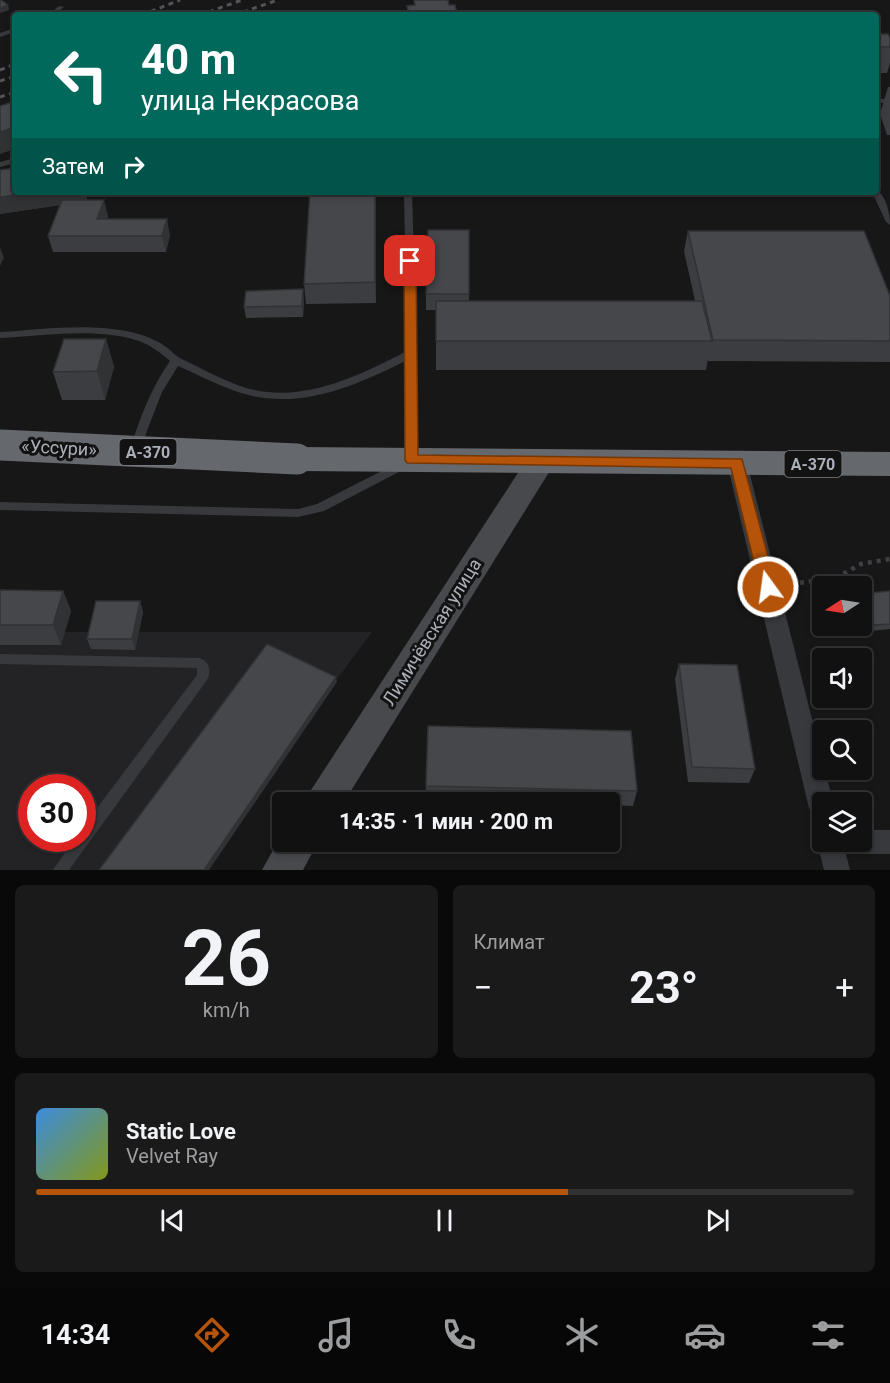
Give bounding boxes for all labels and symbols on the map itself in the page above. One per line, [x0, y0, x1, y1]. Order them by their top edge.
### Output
pin [384, 235, 435, 286]
street label: «Уссури» [21, 435, 97, 460]
road number: А-370 [120, 439, 176, 465]
road number: А-370 [784, 451, 842, 477]
street label: Лимичёвская улица [378, 554, 485, 709]
position arrow [736, 555, 800, 619]
north arrow [812, 576, 872, 636]
speed limit sign: 30 [18, 774, 96, 852]

